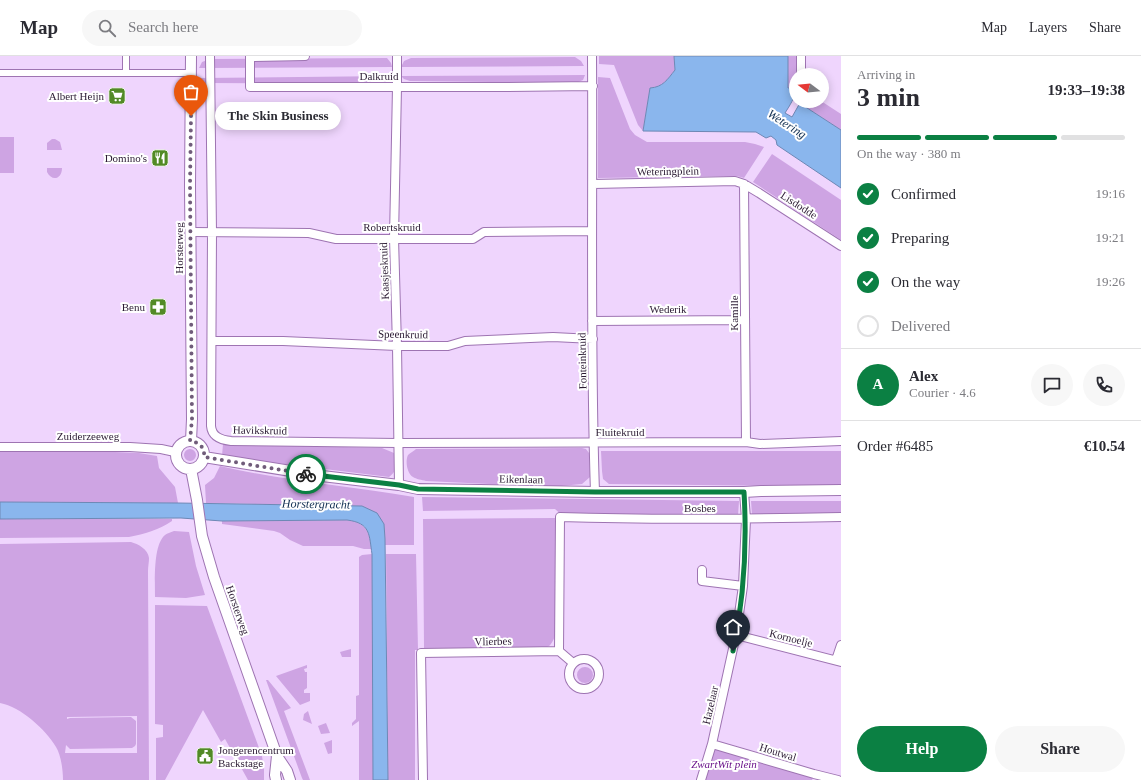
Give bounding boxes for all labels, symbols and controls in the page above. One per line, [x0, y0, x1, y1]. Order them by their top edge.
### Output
search box [82, 10, 362, 46]
text: Map [20, 17, 58, 38]
icon: search [96, 17, 118, 39]
text: Search here [128, 19, 198, 35]
text: Map [981, 20, 1007, 35]
text: Layers [1029, 20, 1067, 35]
text: Share [1089, 20, 1121, 35]
text: Arriving in [857, 67, 915, 82]
north arrow [789, 68, 829, 108]
map controls [789, 68, 829, 108]
street label: Dalkruid [359, 70, 399, 82]
pin [174, 75, 208, 116]
icon: bag [180, 81, 202, 103]
text: 19:33–19:38 [1048, 82, 1125, 98]
text: 3 min [857, 83, 920, 112]
supermarket icon: Albert Heijn [107, 86, 127, 106]
place label: Albert Heijn [49, 90, 104, 102]
callout: The Skin Business [215, 102, 341, 130]
water label: Wetering [765, 106, 809, 142]
text: The Skin Business [227, 108, 329, 123]
text: On the way · 380 m [857, 146, 961, 161]
restaurant icon: Domino's [150, 148, 170, 168]
place label: Domino's [105, 152, 147, 164]
street label: Weteringplein [637, 164, 700, 178]
icon: check [857, 183, 879, 205]
text: Confirmed [891, 186, 956, 202]
text: 19:16 [1095, 186, 1125, 201]
street label: Lisdodde [779, 189, 820, 221]
street label: Robertskruid [363, 221, 421, 233]
street label: Horsterweg [173, 222, 185, 274]
icon: check [857, 227, 879, 249]
text: Preparing [891, 230, 949, 246]
text: 19:21 [1095, 230, 1125, 245]
street label: Kaasjeskruid [377, 242, 391, 300]
icon: check [857, 271, 879, 293]
text: On the way [891, 274, 960, 290]
text: 19:26 [1095, 274, 1125, 289]
street label: Kamille [728, 295, 740, 331]
pharmacy icon: Benu [148, 297, 168, 317]
place label: Benu [122, 301, 145, 313]
street label: Wederik [650, 303, 687, 315]
text: Delivered [891, 318, 950, 334]
street label: Speenkruid [378, 328, 429, 340]
street label: Fonteinkruid [575, 332, 588, 390]
button: chat [1031, 364, 1073, 406]
button: phone [1083, 364, 1125, 406]
text: Alex [909, 368, 938, 384]
text: A [873, 376, 883, 392]
text: Courier · 4.6 [909, 385, 976, 400]
street label: Havikskruid [233, 424, 288, 436]
street label: Fluitekruid [596, 426, 645, 438]
street label: Zuiderzeeweg [57, 430, 120, 442]
text: Order #6485 [857, 438, 933, 454]
text: €10.54 [1084, 438, 1125, 454]
courier [286, 454, 326, 494]
icon: bike [295, 463, 317, 485]
street label: Eikenlaan [499, 473, 544, 485]
water label: Horstergracht [281, 496, 351, 512]
street label: Bosbes [684, 502, 716, 514]
street label: Horsterweg [224, 584, 252, 637]
pin [716, 610, 750, 651]
icon: home [722, 616, 744, 638]
street label: Kornoelje [768, 627, 814, 649]
street label: Vlierbes [474, 635, 512, 647]
street label: Hazelaar [700, 684, 720, 725]
button: Help [857, 726, 987, 772]
button: Share [995, 726, 1125, 772]
street label: Houtwal [758, 741, 798, 763]
place label: Jongerencentrum Backstage [218, 744, 294, 769]
public building icon: Jongerencentrum Backstage [195, 746, 215, 766]
park label: ZwartWit plein [691, 758, 757, 770]

